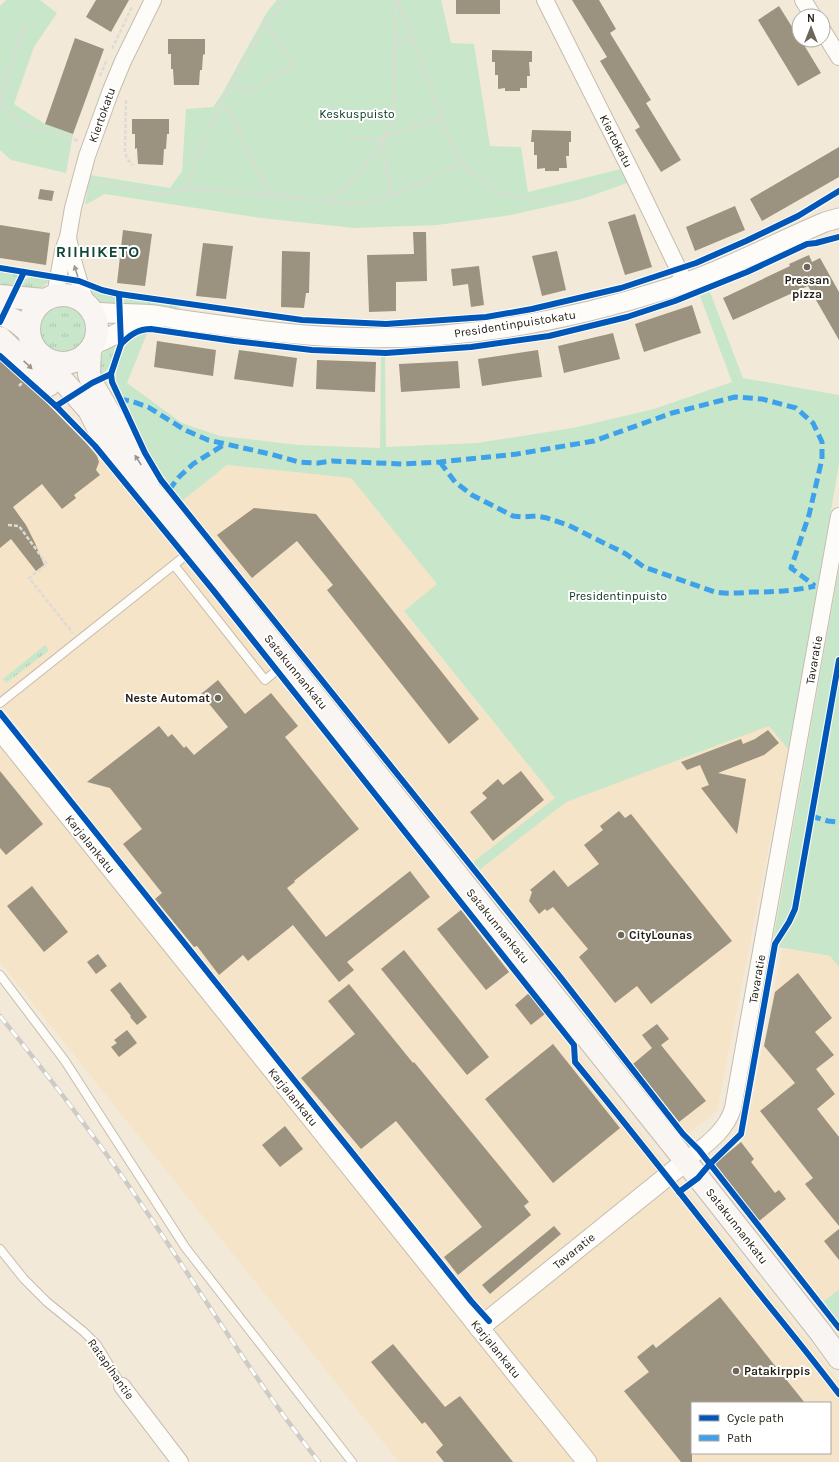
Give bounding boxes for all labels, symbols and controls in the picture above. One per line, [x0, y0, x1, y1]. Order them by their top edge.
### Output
north arrow [791, 8, 831, 48]
text: N [807, 12, 815, 25]
street label: Kiertokatu [86, 86, 118, 144]
park label: Keskuspuisto [319, 107, 395, 121]
street label: Kiertokatu [597, 112, 635, 170]
district label: RIIHIKETO [56, 242, 140, 261]
marker: Pressan pizza [802, 262, 812, 272]
one-way arrow [73, 264, 79, 276]
place label: Pressan pizza [784, 273, 830, 301]
street label: Presidentinpuistokatu [453, 307, 577, 341]
one-way arrow [24, 360, 33, 369]
one-way arrow [135, 454, 142, 466]
park label: Presidentinpuisto [569, 589, 667, 603]
street label: Satakunnankatu [261, 632, 331, 712]
street label: Tavaratie [803, 634, 825, 686]
place label: Neste Automat [125, 691, 210, 705]
marker: Neste Automat [213, 693, 223, 703]
street label: Karjalankatu [62, 812, 118, 876]
street label: Satakunnankatu [463, 886, 533, 966]
place label: CityLounas [629, 928, 692, 942]
marker: CityLounas [616, 930, 626, 940]
street label: Tavaratie [746, 953, 768, 1005]
street label: Karjalankatu [265, 1065, 321, 1129]
street label: Satakunnankatu [703, 1185, 771, 1267]
street label: Tavaratie [550, 1230, 598, 1272]
street label: Karjalankatu [468, 1317, 524, 1381]
street label: Ratapihantie [85, 1336, 137, 1402]
place label: Patakirppis [744, 1364, 810, 1378]
marker: Patakirppis [731, 1366, 741, 1376]
legend [691, 1402, 831, 1454]
text: Cycle path [727, 1411, 784, 1425]
text: Path [727, 1431, 752, 1445]

